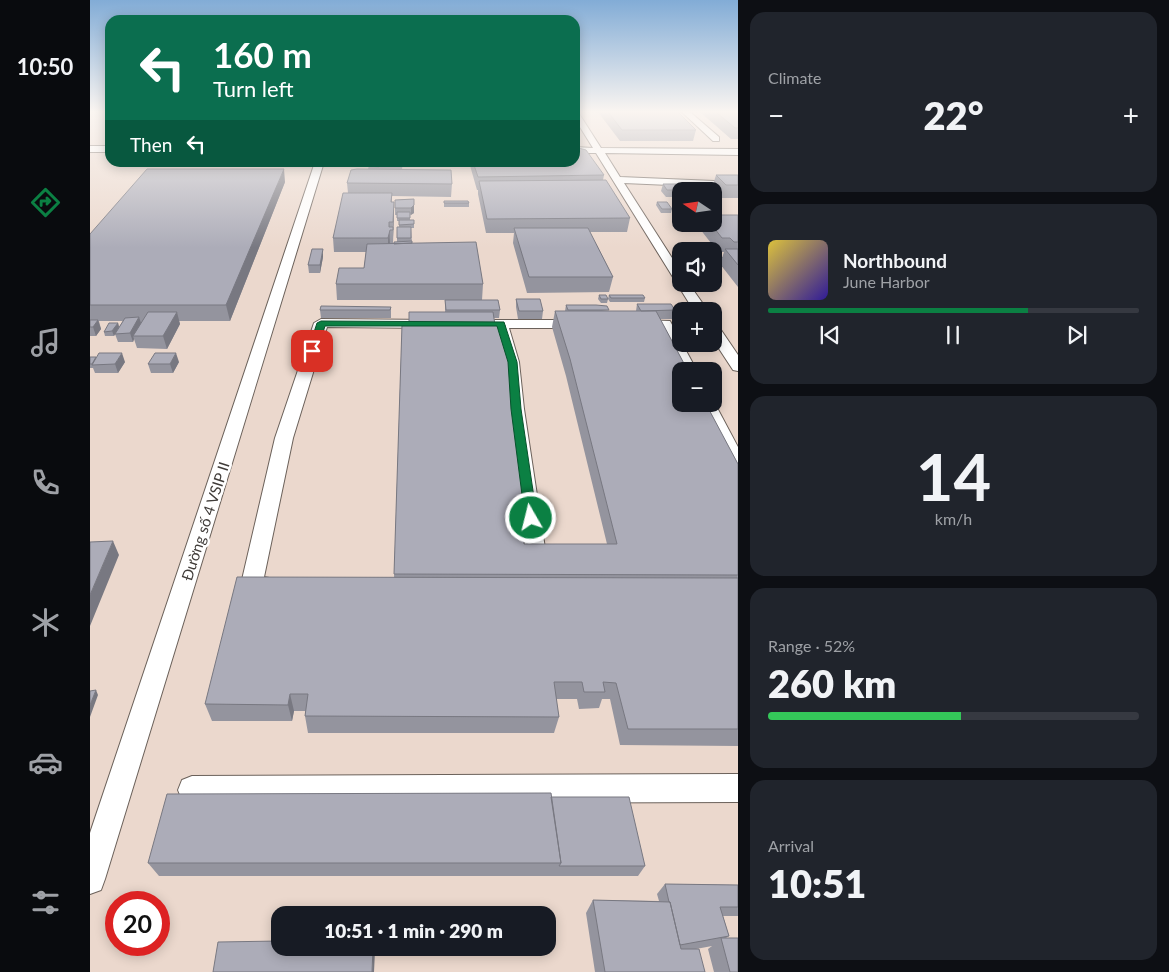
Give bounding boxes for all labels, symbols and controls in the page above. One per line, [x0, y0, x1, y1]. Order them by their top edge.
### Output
text: 160 m [213, 33, 312, 75]
icon: left [130, 35, 195, 100]
text: 10:50 [17, 53, 73, 80]
text: Climate [768, 68, 821, 87]
text: Turn left [213, 75, 294, 102]
text: 22° [924, 92, 983, 138]
text: − [768, 98, 784, 132]
text: + [1123, 98, 1139, 132]
icon: left [182, 130, 210, 158]
text: Then [130, 133, 172, 156]
north arrow [672, 182, 722, 232]
map controls [672, 182, 722, 412]
icon: directions [28, 185, 63, 220]
button: sound [672, 242, 722, 292]
text: Northbound [843, 249, 947, 272]
text: June Harbor [843, 272, 930, 291]
button: + [672, 302, 722, 352]
icon: previous [816, 321, 844, 349]
icon: pause [939, 321, 967, 349]
icon: next [1063, 321, 1091, 349]
icon: music [28, 325, 63, 360]
pin [291, 330, 333, 372]
icon: arrive [298, 337, 326, 365]
button: − [672, 362, 722, 412]
text: 14 [916, 437, 991, 515]
street label: Đường số 4 VSIP II [177, 459, 233, 583]
icon: phone [28, 465, 63, 500]
position arrow [504, 491, 556, 543]
text: km/h [935, 509, 972, 528]
icon: climate [28, 605, 63, 640]
text: Range · 52% [768, 636, 855, 655]
text: 260 km [768, 660, 896, 706]
icon: car [28, 745, 63, 780]
text: Arrival [768, 836, 814, 855]
text: 10:51 [768, 860, 866, 906]
icon: filters [28, 885, 63, 920]
speed limit sign: 20 [105, 891, 170, 956]
text: 10:51 · 1 min · 290 m [324, 919, 503, 942]

